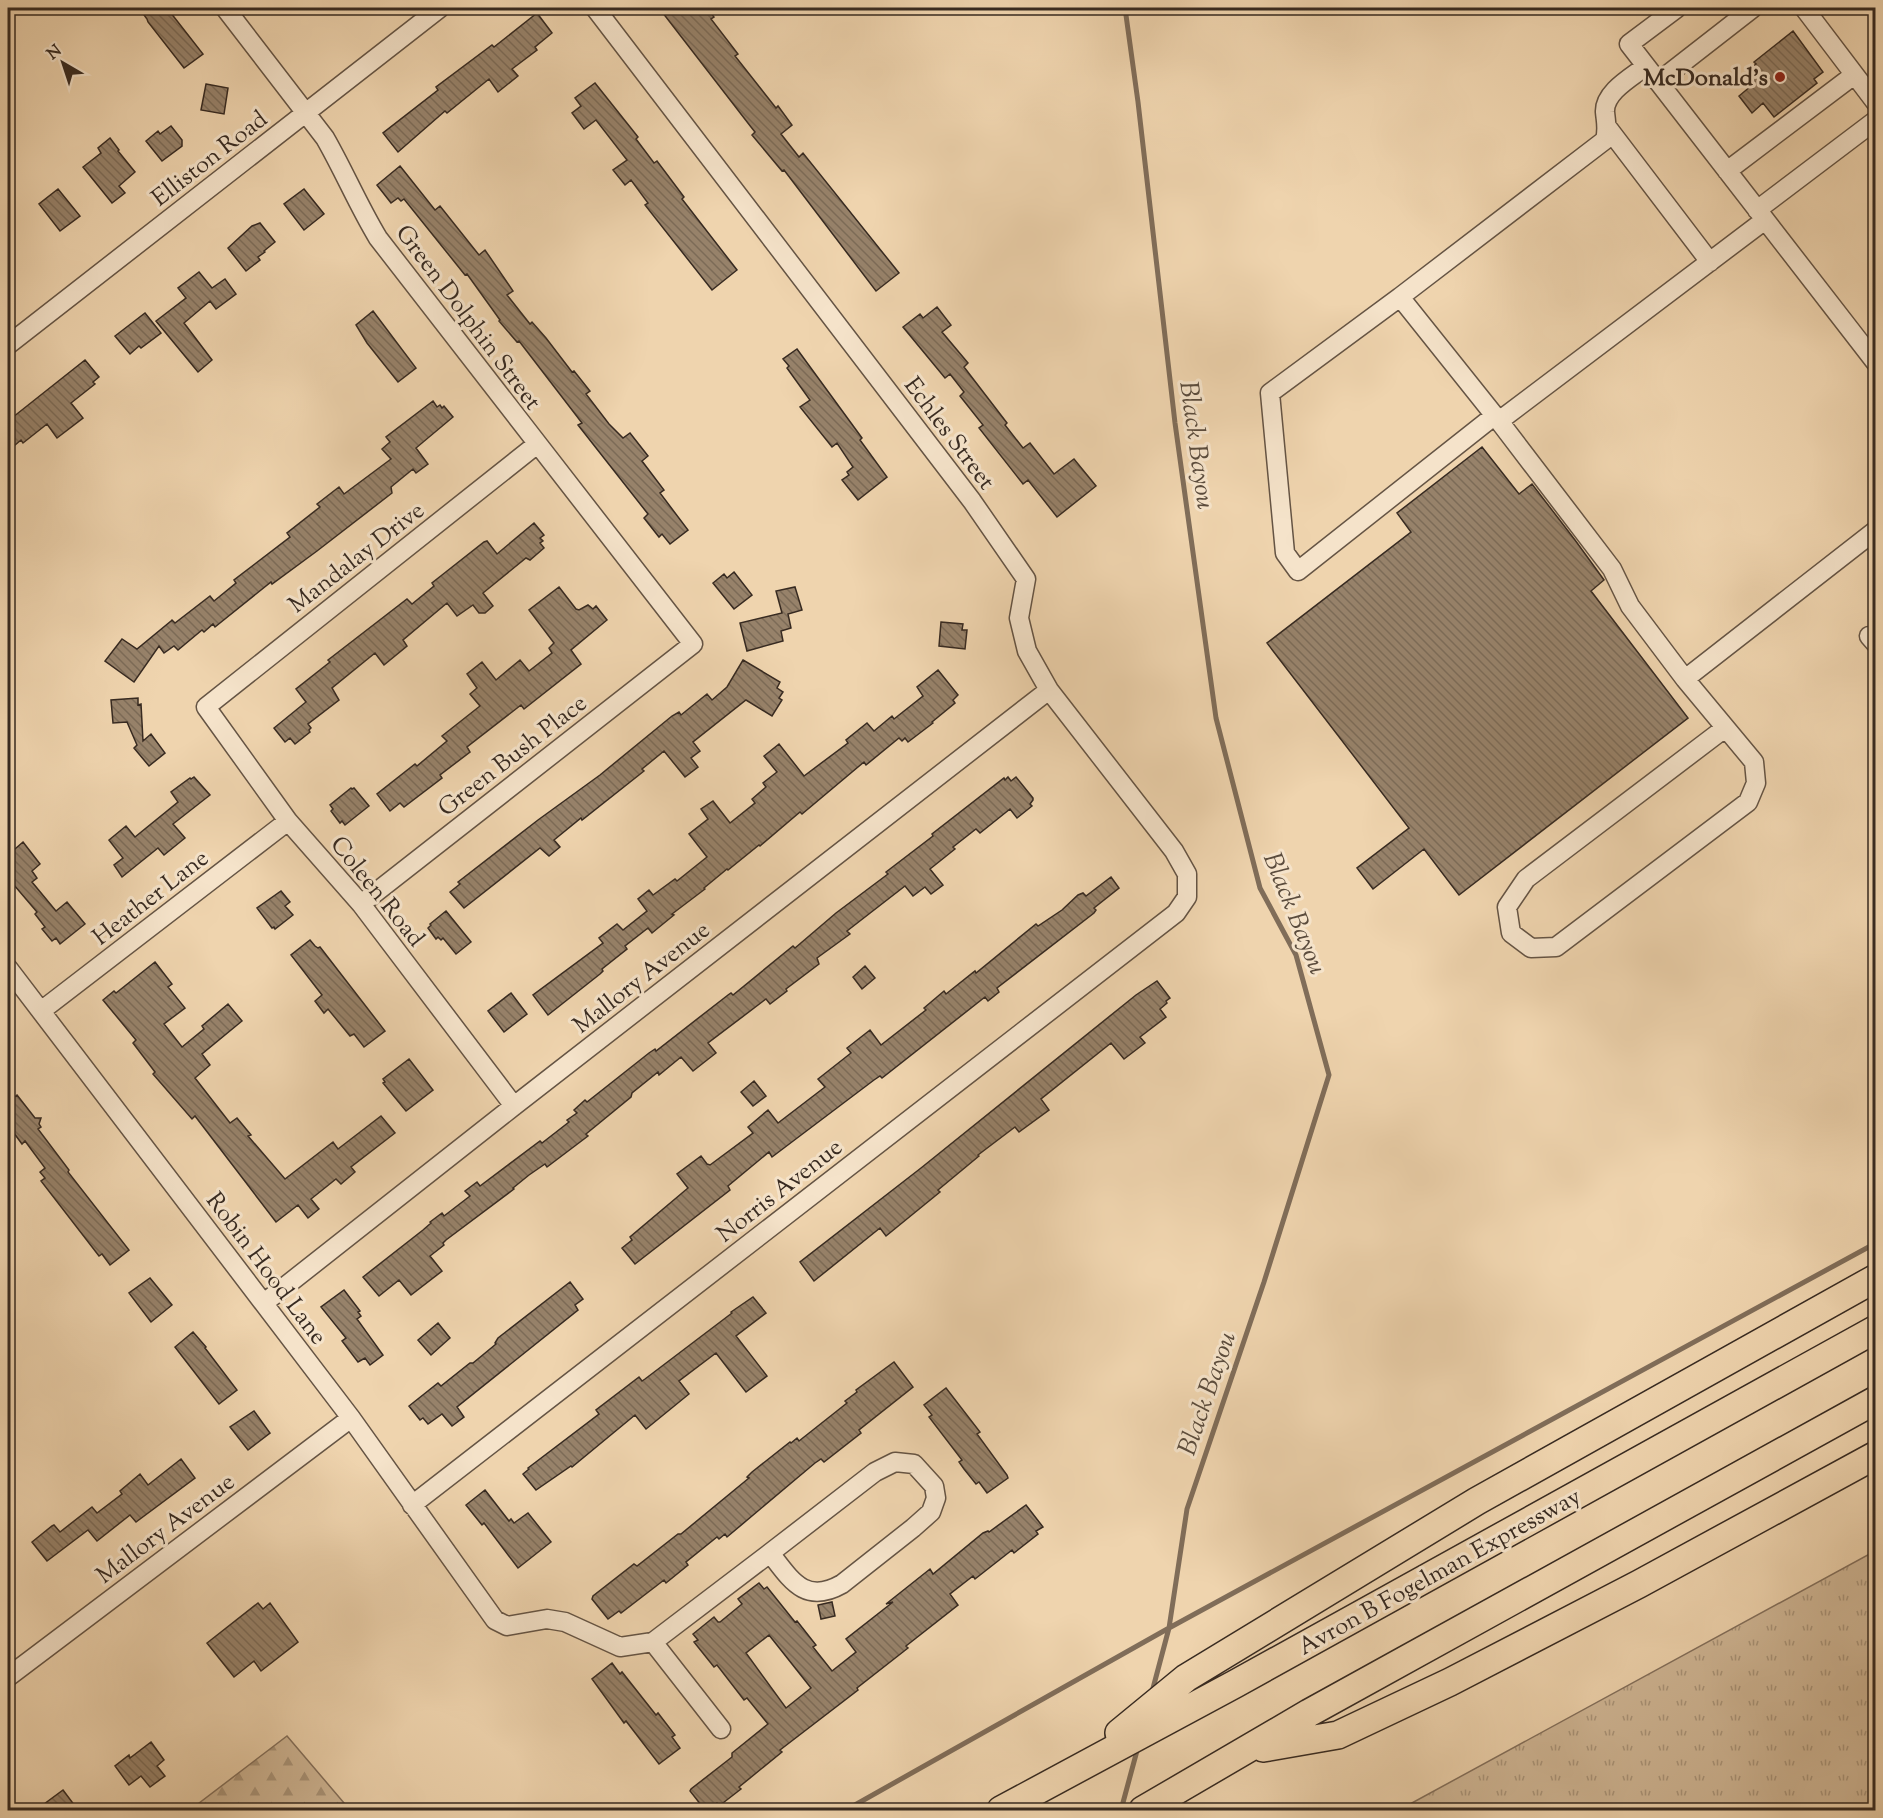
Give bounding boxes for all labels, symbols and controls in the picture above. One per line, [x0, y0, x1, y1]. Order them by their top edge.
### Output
north arrow [33, 33, 93, 93]
text: N [43, 40, 68, 66]
place label: McDonald's [1643, 62, 1768, 96]
marker: McDonald's [1773, 70, 1787, 84]
street label: Elliston Road [145, 103, 276, 216]
street label: Green Dolphin Street [386, 218, 548, 418]
street label: Echles Street [895, 371, 1002, 498]
water label: Black Bayou [1168, 379, 1223, 512]
street label: Mandalay Drive [282, 495, 432, 622]
street label: Green Bush Place [431, 688, 595, 826]
street label: Coleen Road [321, 830, 432, 955]
street label: Heather Lane [86, 842, 216, 955]
water label: Black Bayou [1252, 847, 1335, 981]
street label: Mallory Avenue [566, 914, 718, 1043]
street label: Norris Avenue [710, 1132, 850, 1252]
street label: Robin Hood Lane [197, 1186, 334, 1353]
water label: Black Bayou [1170, 1327, 1247, 1461]
street label: Mallory Avenue [90, 1466, 243, 1593]
street label: Avron B Fogelman Expressway [1292, 1481, 1588, 1665]

